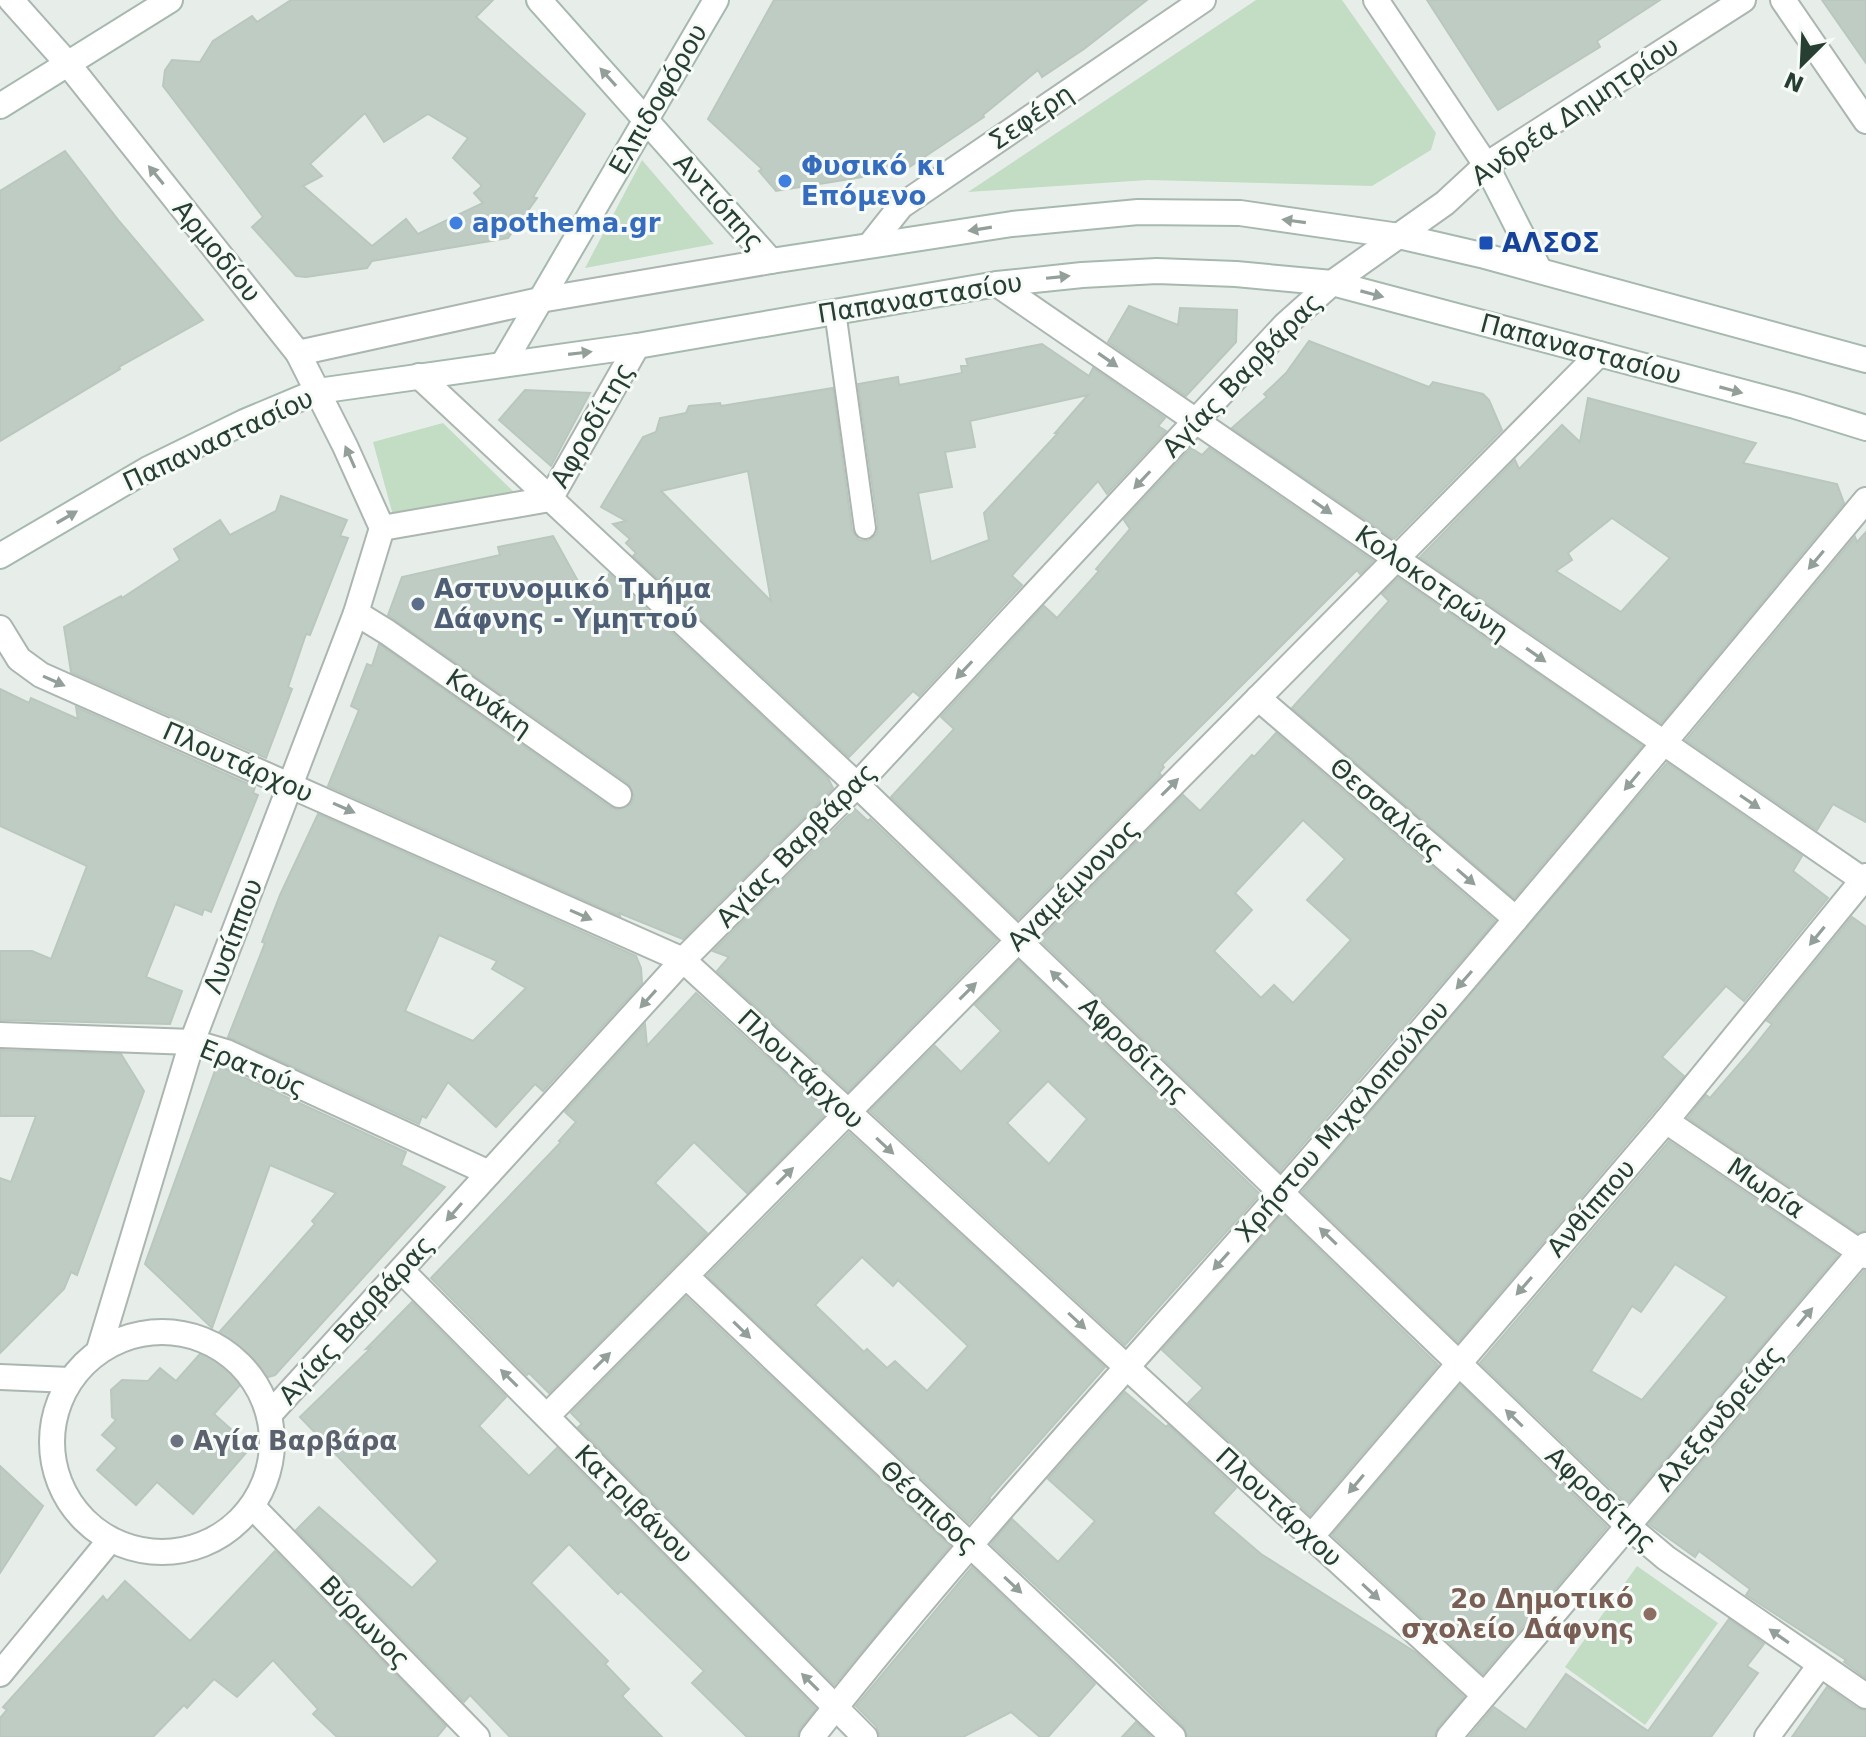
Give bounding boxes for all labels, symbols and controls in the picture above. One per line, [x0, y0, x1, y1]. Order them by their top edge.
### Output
street label: Ελπιδοφόρου [603, 18, 713, 180]
north arrow [1762, 24, 1842, 104]
street label: Ανδρέα Δημητρίου [1466, 31, 1684, 191]
text: N [1781, 67, 1808, 97]
one-way arrow [599, 68, 617, 87]
street label: Σεφέρη [983, 78, 1079, 156]
street label: Αντιόπης [668, 147, 770, 257]
place label: Φυσικό κι Επόμενο [801, 151, 945, 211]
one-way arrow [148, 165, 165, 185]
marker: Φυσικό κι Επόμενο [776, 172, 794, 190]
street label: Αρμοδίου [167, 194, 267, 308]
place label: apothema.gr [472, 208, 661, 238]
marker: apothema.gr [447, 214, 465, 232]
one-way arrow [1281, 214, 1306, 227]
one-way arrow [967, 223, 992, 236]
place label: ΑΛΣΟΣ [1502, 228, 1600, 258]
marker: ΑΛΣΟΣ [1477, 234, 1495, 252]
street label: Παπαναστασίου [816, 267, 1024, 329]
one-way arrow [1046, 271, 1071, 284]
street label: Αγίας Βαρβάρας [1156, 287, 1328, 463]
one-way arrow [1359, 288, 1384, 300]
street label: Παπαναστασίου [1477, 308, 1685, 390]
one-way arrow [568, 346, 593, 359]
one-way arrow [1097, 352, 1118, 367]
street label: Αφροδίτης [544, 357, 640, 493]
street label: Παπαναστασίου [118, 383, 318, 497]
one-way arrow [1719, 384, 1744, 396]
one-way arrow [343, 445, 357, 469]
one-way arrow [1133, 470, 1151, 489]
one-way arrow [1311, 499, 1332, 514]
one-way arrow [56, 510, 78, 524]
street label: Κολοκοτρώνη [1349, 519, 1515, 647]
one-way arrow [1808, 550, 1825, 570]
place label: Αστυνομικό Τμήμα Δάφνης - Υμηττού [434, 574, 711, 634]
marker: Αστυνομικό Τμήμα Δάφνης - Υμηττού [409, 595, 427, 613]
one-way arrow [1525, 647, 1546, 662]
one-way arrow [956, 660, 974, 679]
street label: Κανάκη [440, 663, 538, 743]
one-way arrow [43, 674, 66, 688]
street label: Πλουτάρχου [158, 716, 318, 808]
street label: Θεσσαλίας [1324, 751, 1450, 867]
street label: Αγίας Βαρβάρας [710, 757, 882, 933]
one-way arrow [1624, 771, 1641, 791]
one-way arrow [1160, 778, 1179, 797]
one-way arrow [1740, 794, 1761, 809]
one-way arrow [332, 801, 355, 815]
street label: Αγαμέμνονος [1001, 813, 1145, 957]
one-way arrow [1456, 868, 1476, 885]
street label: Λυσίππου [197, 874, 269, 998]
one-way arrow [569, 908, 593, 921]
one-way arrow [1809, 926, 1826, 946]
one-way arrow [1456, 969, 1473, 989]
one-way arrow [1050, 971, 1069, 989]
one-way arrow [958, 982, 977, 1001]
one-way arrow [640, 989, 658, 1008]
street label: Αφροδίτης [1073, 991, 1195, 1109]
street label: Χρήστου Μιχαλοπούλου [1229, 994, 1455, 1248]
street label: Πλουτάρχου [732, 1003, 870, 1135]
street label: Ερατούς [195, 1033, 311, 1103]
one-way arrow [875, 1136, 894, 1154]
street label: Μωρία [1722, 1151, 1810, 1225]
street label: Ανθίππου [1541, 1153, 1641, 1263]
one-way arrow [775, 1167, 794, 1186]
one-way arrow [446, 1202, 464, 1221]
one-way arrow [1319, 1228, 1338, 1246]
street label: Αγίας Βαρβάρας [272, 1229, 440, 1411]
one-way arrow [1212, 1252, 1230, 1271]
one-way arrow [1516, 1276, 1533, 1296]
one-way arrow [1796, 1308, 1813, 1328]
one-way arrow [1067, 1312, 1086, 1330]
one-way arrow [732, 1320, 751, 1338]
street label: Αλεξανδρείας [1649, 1339, 1789, 1497]
one-way arrow [592, 1352, 611, 1371]
one-way arrow [500, 1369, 519, 1388]
one-way arrow [1505, 1409, 1524, 1427]
place label: Αγία Βαρβάρα [193, 1426, 397, 1456]
marker: Αγία Βαρβάρα [168, 1432, 186, 1450]
street label: Κατριβάνου [569, 1439, 699, 1569]
street label: Αφροδίτης [1540, 1440, 1662, 1558]
street label: Πλουτάρχου [1210, 1441, 1348, 1573]
street label: Θέσπιδος [874, 1454, 984, 1560]
one-way arrow [1348, 1474, 1365, 1494]
street label: Βύρωνος [314, 1570, 416, 1674]
one-way arrow [1003, 1576, 1022, 1594]
one-way arrow [1362, 1583, 1381, 1601]
place label: 2ο Δημοτικό σχολείο Δάφνης [1401, 1584, 1634, 1644]
marker: 2ο Δημοτικό σχολείο Δάφνης [1641, 1605, 1659, 1623]
one-way arrow [1768, 1629, 1789, 1644]
one-way arrow [801, 1673, 820, 1692]

